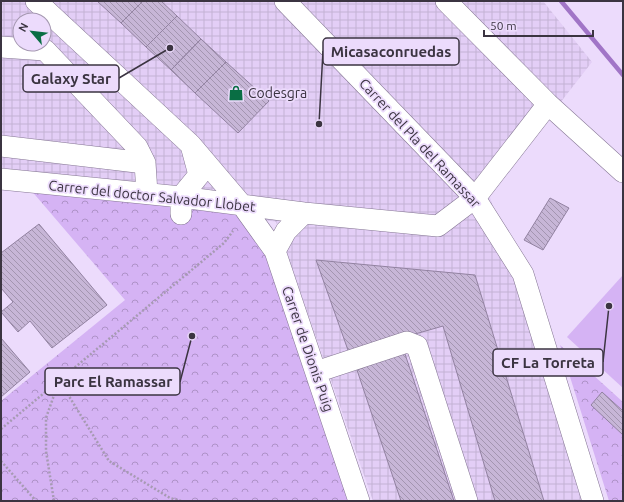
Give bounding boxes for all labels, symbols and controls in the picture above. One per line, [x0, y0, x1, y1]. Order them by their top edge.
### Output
north arrow [12, 12, 52, 52]
scale bar [484, 12, 593, 38]
text: 50 m [490, 19, 517, 32]
text: N [16, 21, 30, 34]
callout: Micasaconruedas [323, 38, 459, 65]
text: Micasaconruedas [331, 43, 451, 60]
callout: Galaxy Star [23, 65, 119, 92]
text: Galaxy Star [31, 70, 112, 87]
street label: Carrer del Pla del Ramassar [356, 75, 484, 211]
shop icon: Codesgra [227, 84, 245, 102]
place label: Codesgra [248, 85, 307, 101]
street label: Carrer del doctor Salvador Llobet [48, 177, 257, 215]
street label: Carrer de Dionis Puig [279, 284, 337, 414]
callout: CF La Torreta [493, 349, 603, 376]
text: CF La Torreta [501, 354, 595, 371]
callout: Parc El Ramassar [45, 368, 180, 395]
text: Parc El Ramassar [54, 373, 173, 390]

